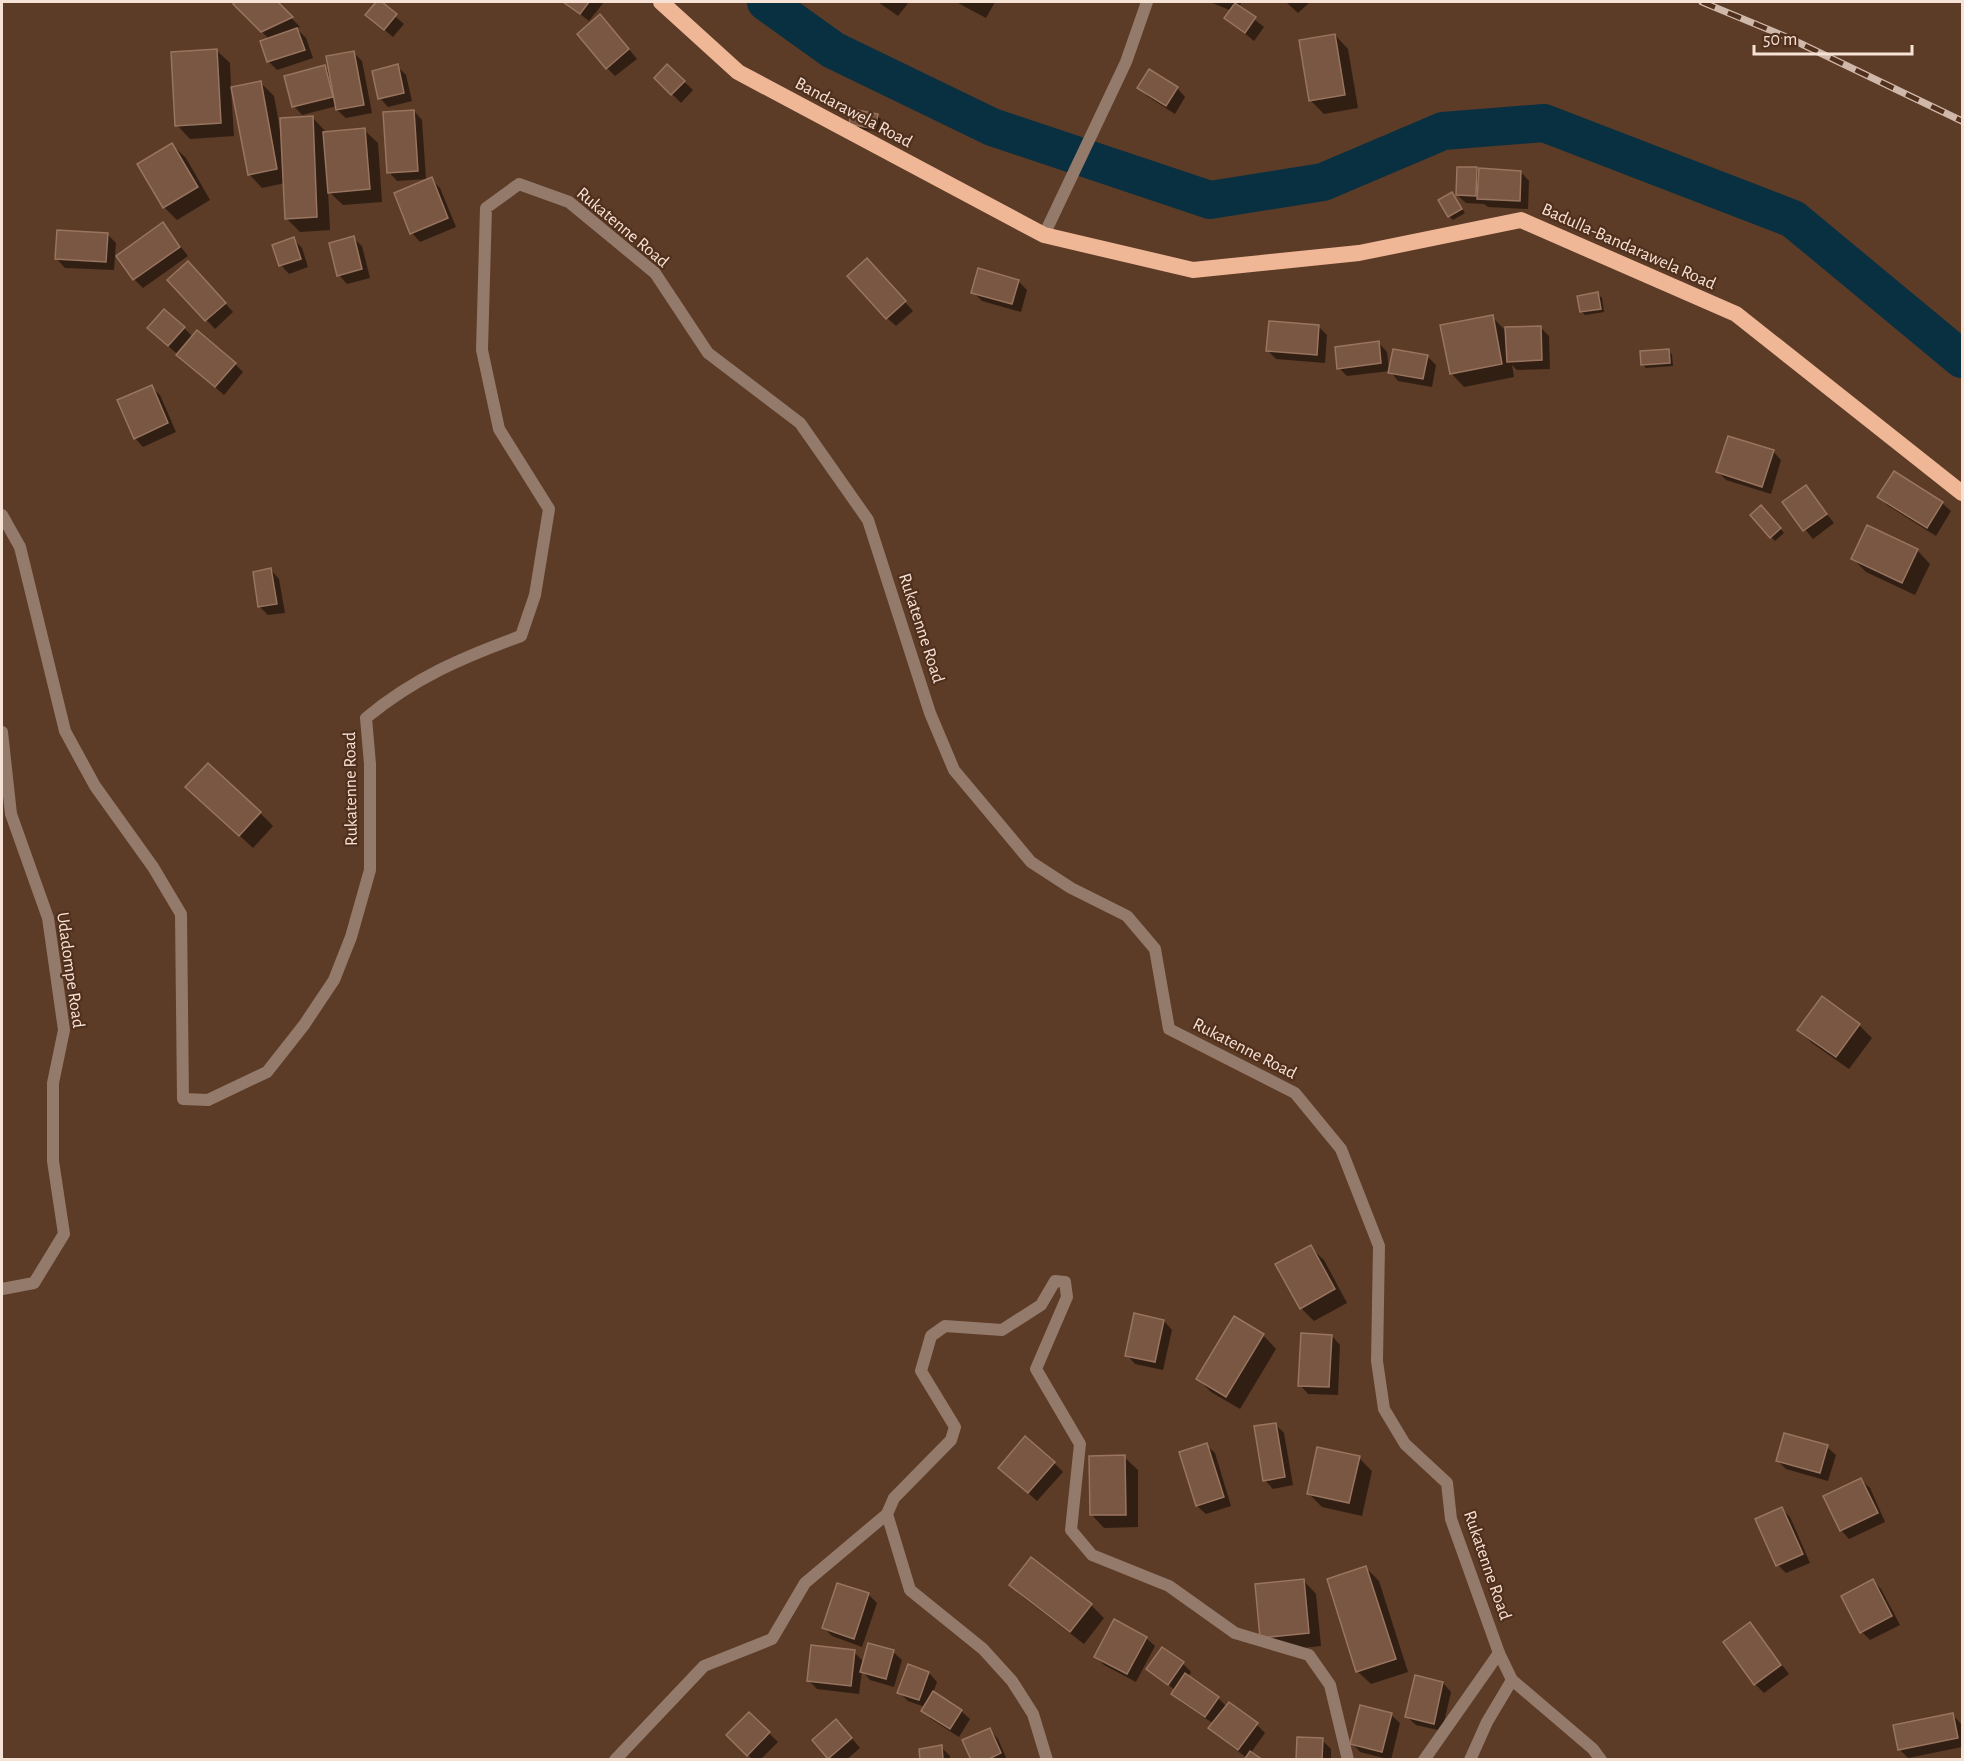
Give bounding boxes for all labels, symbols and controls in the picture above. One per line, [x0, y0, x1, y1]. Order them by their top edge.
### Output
scale bar [1754, 18, 1912, 56]
text: 50 m [1763, 31, 1797, 49]
street label: Bandarawela Road [792, 74, 915, 151]
street label: Rukatenne Road [573, 184, 672, 271]
street label: Badulla-Bandarawela Road [1539, 200, 1718, 293]
street label: Rukatenne Road [895, 571, 947, 685]
street label: Rukatenne Road [341, 732, 361, 846]
street label: Udadompe Road [53, 911, 87, 1029]
street label: Rukatenne Road [1190, 1015, 1300, 1083]
street label: Rukatenne Road [1460, 1508, 1514, 1622]

